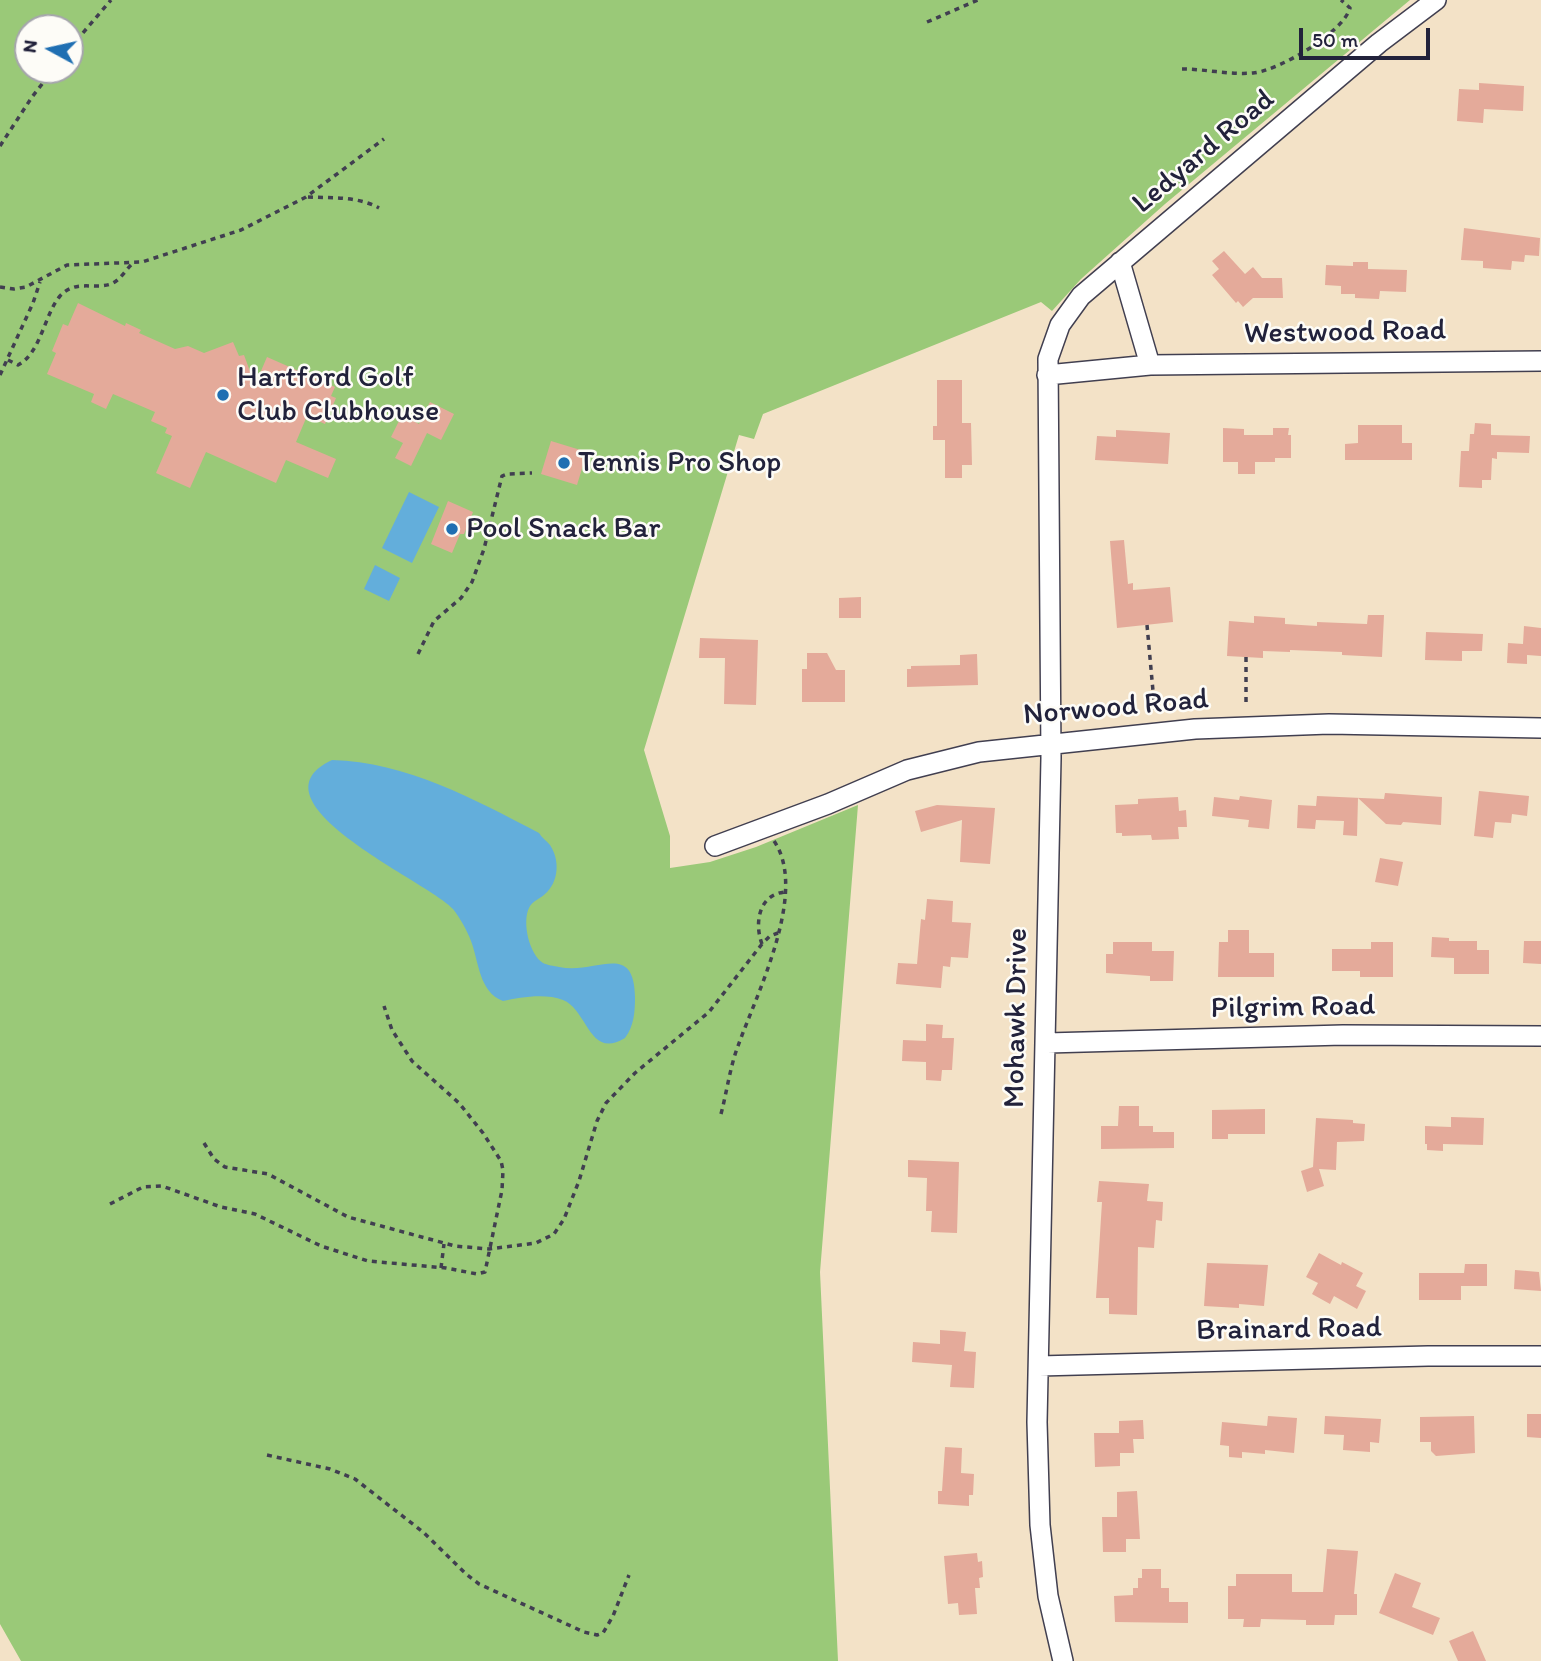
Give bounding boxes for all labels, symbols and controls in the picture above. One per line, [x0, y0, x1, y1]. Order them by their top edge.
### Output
north arrow [14, 14, 84, 84]
scale bar [1303, 14, 1434, 58]
text: 50 m [1312, 27, 1358, 52]
text: N [17, 38, 42, 54]
street label: Ledyard Road [1126, 82, 1282, 222]
street label: Westwood Road [1244, 313, 1446, 353]
place label: Hartford Golf Club Clubhouse [237, 360, 439, 430]
marker: Hartford Golf Club Clubhouse [215, 387, 231, 403]
place label: Tennis Pro Shop [578, 445, 781, 481]
marker: Tennis Pro Shop [556, 455, 572, 471]
place label: Pool Snack Bar [466, 511, 660, 547]
marker: Pool Snack Bar [444, 521, 460, 537]
street label: Norwood Road [1022, 682, 1210, 734]
street label: Mohawk Drive [997, 928, 1037, 1108]
street label: Pilgrim Road [1210, 989, 1376, 1027]
street label: Brainard Road [1196, 1310, 1382, 1350]

